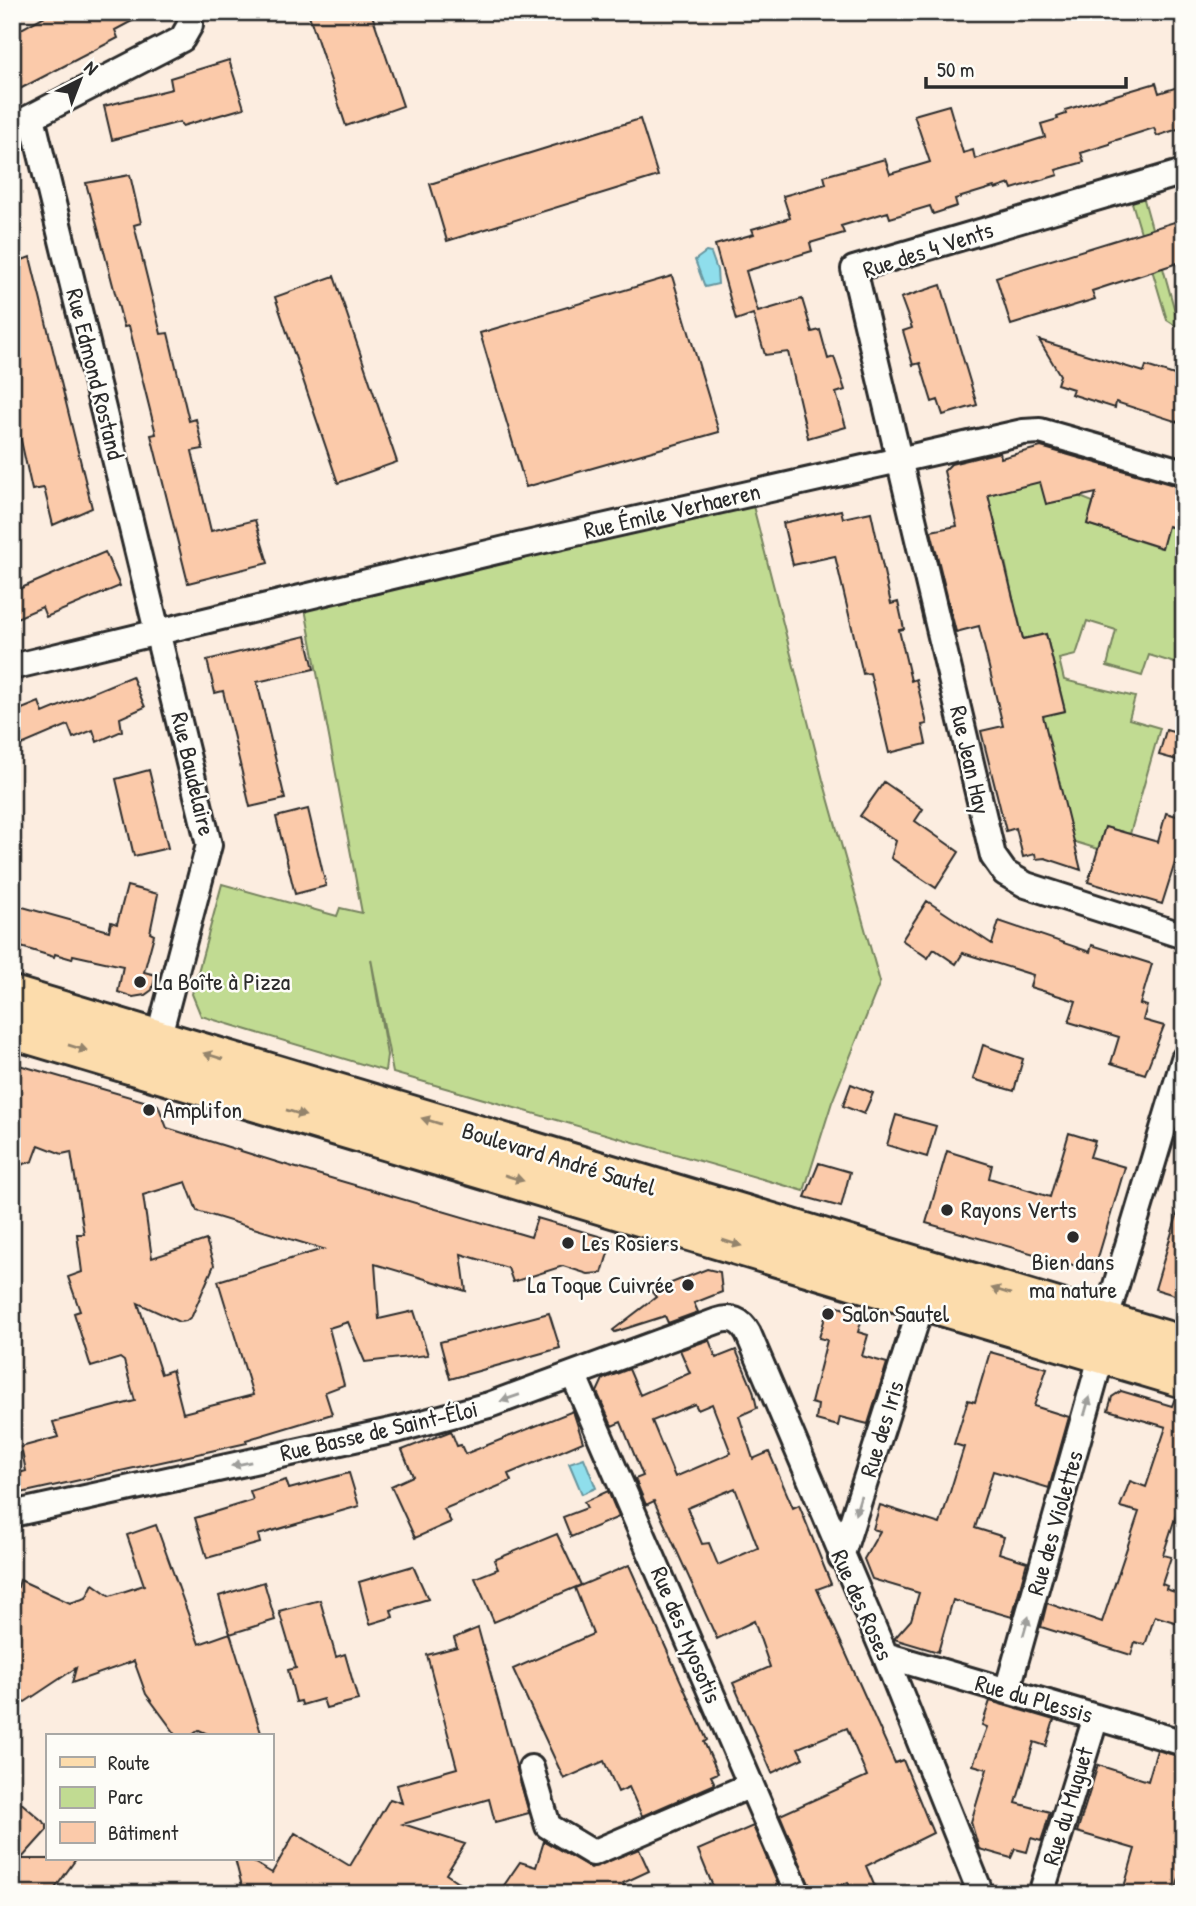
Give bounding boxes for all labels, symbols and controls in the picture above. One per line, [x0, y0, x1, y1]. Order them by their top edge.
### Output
north arrow [46, 46, 116, 116]
scale bar [926, 46, 1126, 90]
text: N [79, 54, 104, 80]
text: 50 m [937, 55, 974, 84]
street label: Rue des 4 Vents [858, 213, 997, 285]
street label: Rue Edmond Rostand [59, 285, 133, 462]
street label: Rue Émile Verhaeren [580, 474, 763, 546]
street label: Rue Jean Hay [943, 702, 999, 817]
street label: Rue Baudelaire [164, 709, 224, 839]
place label: La Boîte à Pizza [154, 965, 290, 997]
marker: La Boîte à Pizza [132, 974, 148, 990]
one-way arrow [67, 1044, 88, 1054]
one-way arrow [202, 1050, 223, 1061]
place label: Amplifon [163, 1093, 242, 1125]
marker: Amplifon [141, 1102, 157, 1118]
one-way arrow [285, 1109, 306, 1119]
street label: Boulevard André Sautel [459, 1113, 661, 1203]
one-way arrow [420, 1116, 441, 1126]
one-way arrow [503, 1174, 524, 1184]
place label: Rayons Verts [961, 1193, 1077, 1225]
marker: Rayons Verts [939, 1202, 955, 1218]
place label: Les Rosiers [582, 1226, 678, 1258]
marker: Bien dans ma nature [1065, 1229, 1081, 1245]
marker: Les Rosiers [560, 1235, 576, 1251]
one-way arrow [721, 1239, 742, 1249]
place label: Bien dans ma nature [1029, 1245, 1118, 1305]
place label: La Toque Cuivrée [527, 1268, 674, 1300]
marker: La Toque Cuivrée [680, 1277, 696, 1293]
one-way arrow [990, 1286, 1011, 1296]
place label: Salon Sautel [842, 1297, 950, 1329]
marker: Salon Sautel [820, 1306, 836, 1322]
street label: Rue des Iris [851, 1377, 911, 1481]
street label: Rue Basse de Saint-Éloi [277, 1392, 481, 1468]
one-way arrow [499, 1393, 520, 1404]
one-way arrow [1083, 1396, 1093, 1417]
street label: Rue des Violettes [1018, 1447, 1090, 1599]
one-way arrow [230, 1458, 252, 1469]
one-way arrow [852, 1495, 863, 1516]
street label: Rue des Roses [824, 1544, 901, 1665]
street label: Rue des Myosotis [644, 1562, 730, 1708]
one-way arrow [1022, 1615, 1032, 1636]
street label: Rue du Plessis [972, 1666, 1097, 1730]
legend [46, 1734, 273, 1860]
street label: Rue du Muguet [1034, 1742, 1100, 1869]
text: Route [108, 1748, 150, 1777]
text: Parc [108, 1782, 143, 1811]
text: Bâtiment [108, 1818, 179, 1847]

